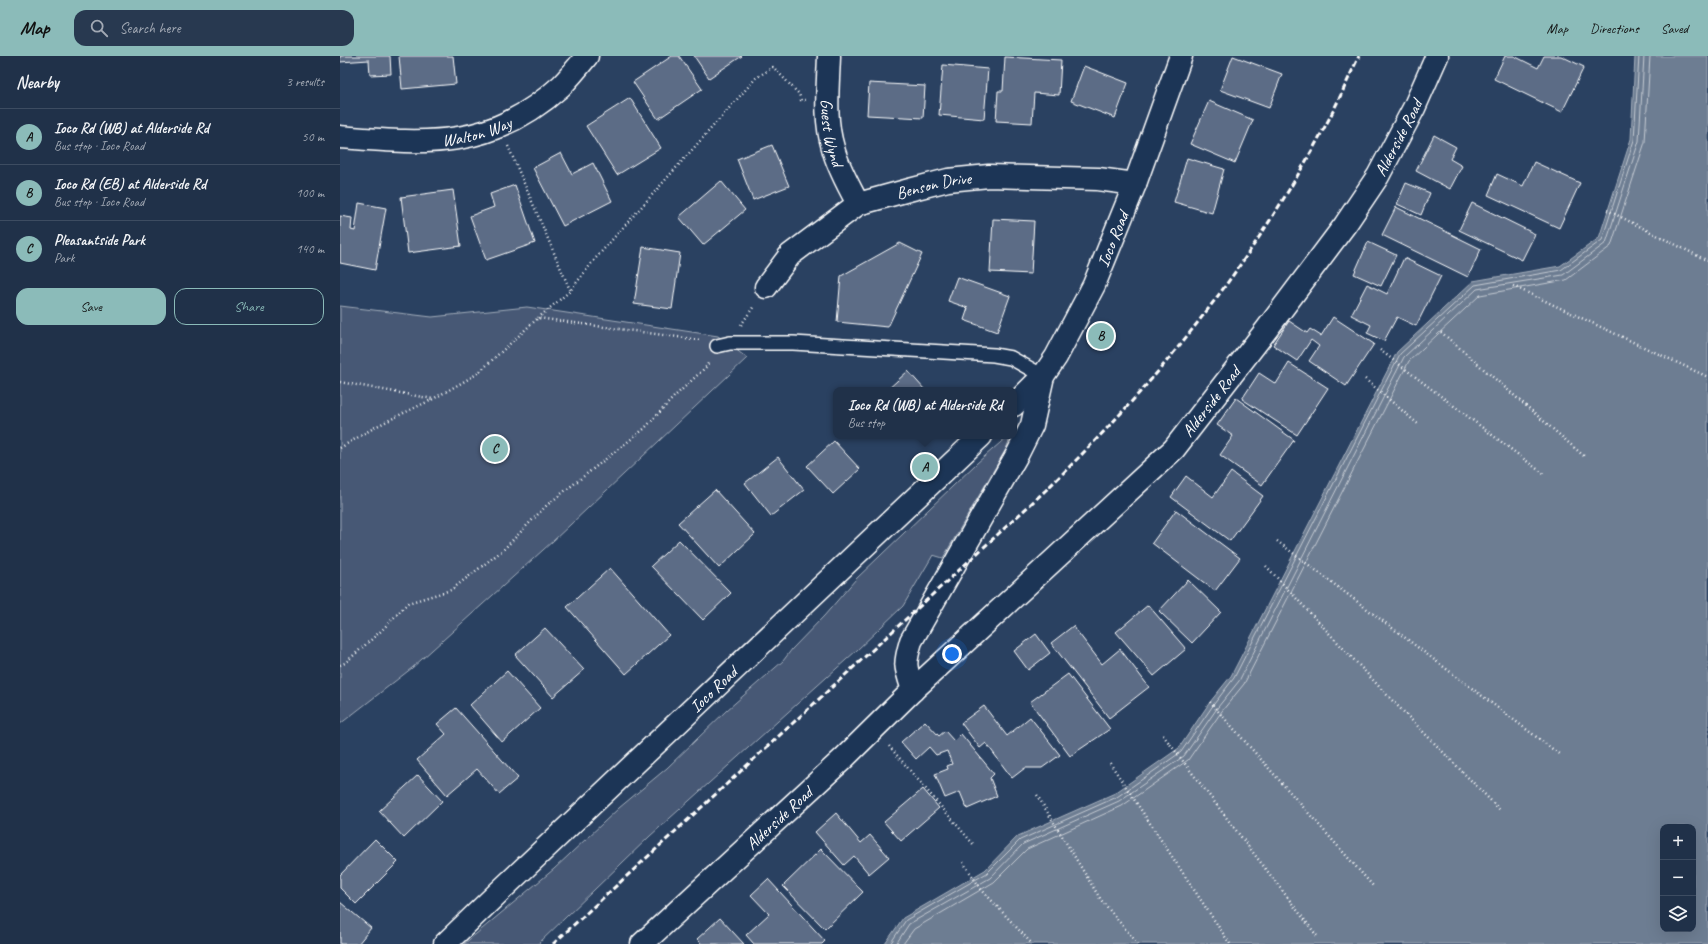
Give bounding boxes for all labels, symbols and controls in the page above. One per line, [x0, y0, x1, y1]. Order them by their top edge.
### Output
search box [74, 10, 354, 46]
text: Map [20, 16, 50, 40]
icon: search [88, 17, 110, 39]
text: Search here [120, 19, 181, 38]
text: Map [1547, 20, 1568, 37]
text: Directions [1590, 20, 1639, 37]
text: Saved [1661, 20, 1688, 37]
text: Nearby [16, 72, 59, 93]
text: 3 results [286, 74, 324, 90]
street label: Alderside Road [1369, 94, 1428, 180]
street label: Guest Wynd [817, 99, 850, 172]
street label: Walton Way [441, 111, 516, 150]
text: Ioco Rd (WB) at Alderside Rd [54, 119, 209, 138]
text: A [26, 129, 32, 145]
text: 50 m [302, 129, 324, 145]
text: Bus stop · Ioco Road [54, 138, 144, 154]
street label: Benson Drive [894, 167, 973, 204]
text: Ioco Rd (EB) at Alderside Rd [54, 175, 206, 194]
text: B [26, 185, 32, 201]
text: 100 m [296, 185, 324, 201]
text: Bus stop · Ioco Road [54, 194, 144, 210]
street label: Ioco Road [1092, 205, 1135, 270]
text: Pleasantside Park [54, 231, 145, 250]
text: C [26, 241, 32, 257]
text: 140 m [296, 241, 324, 257]
text: Park [54, 250, 75, 266]
button: Save [16, 288, 166, 325]
button: Share [174, 288, 324, 325]
pin: B [1088, 321, 1114, 351]
street label: Alderside Road [1177, 360, 1246, 441]
popup [833, 387, 1017, 439]
text: Ioco Rd (WB) at Alderside Rd [848, 396, 1002, 415]
text: Bus stop [848, 415, 885, 431]
pin: C [482, 434, 508, 464]
pin: A [912, 452, 938, 482]
your location [942, 644, 962, 664]
street label: Ioco Road [685, 659, 744, 717]
street label: Alderside Road [741, 780, 818, 854]
map controls [1660, 824, 1696, 932]
button: + [1660, 824, 1696, 860]
button: − [1660, 860, 1696, 896]
button: layers [1660, 896, 1696, 932]

